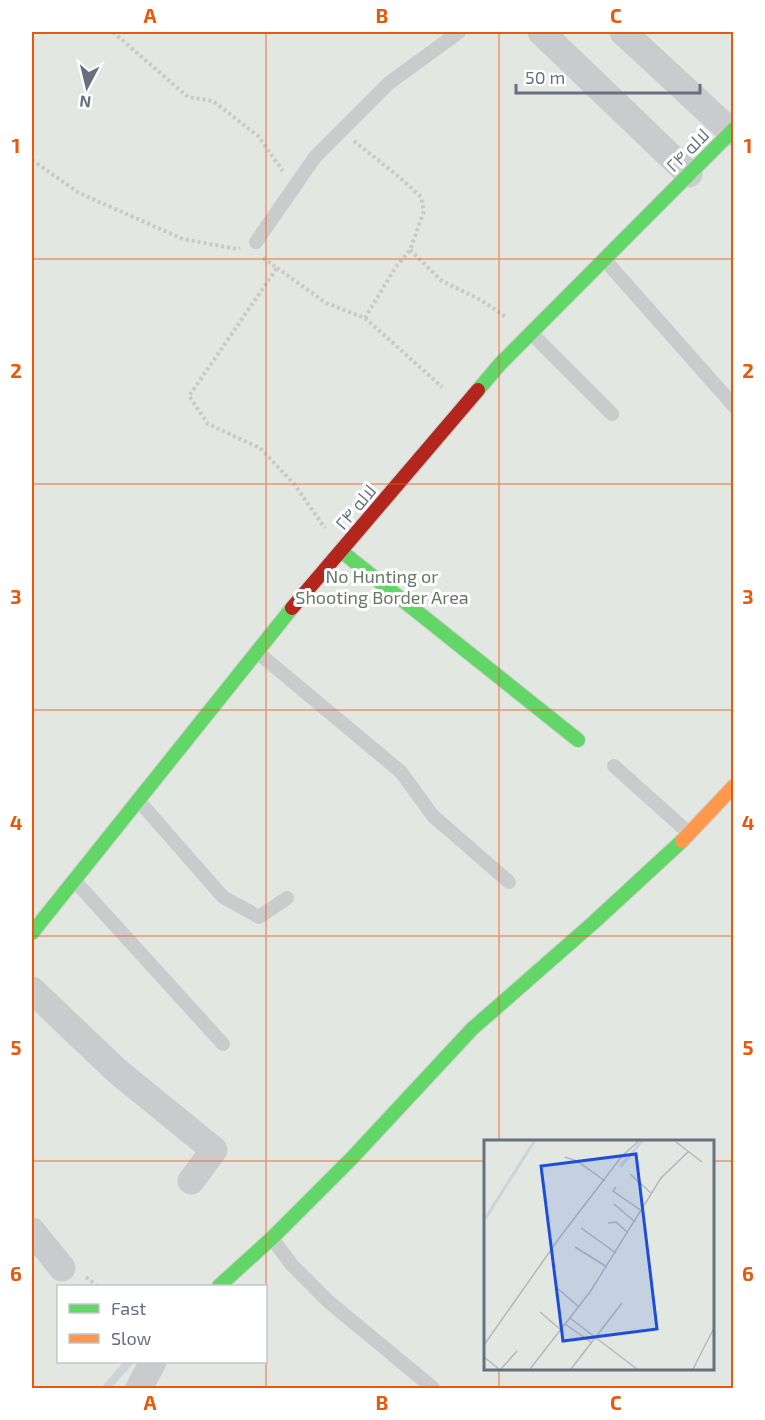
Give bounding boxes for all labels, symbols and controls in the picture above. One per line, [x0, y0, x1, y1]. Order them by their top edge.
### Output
text: A [143, 3, 157, 27]
text: B [376, 3, 388, 27]
text: C [610, 3, 622, 27]
north arrow [57, 57, 117, 117]
scale bar [516, 57, 700, 95]
text: 50 m [525, 66, 565, 88]
text: N [78, 92, 92, 113]
street label: لاله ۲۴ [661, 124, 713, 176]
text: 1 [12, 133, 20, 157]
text: 1 [744, 133, 752, 157]
text: 2 [10, 358, 22, 382]
text: 2 [742, 358, 754, 382]
street label: لاله ۲۴ [330, 480, 380, 534]
park label: No Hunting or Shooting Border Area [295, 565, 469, 608]
text: 3 [10, 584, 22, 608]
text: 3 [742, 584, 754, 608]
text: 4 [10, 810, 23, 834]
text: 4 [742, 810, 755, 834]
text: 5 [10, 1035, 22, 1059]
text: 5 [742, 1035, 754, 1059]
inset map [484, 1140, 714, 1369]
text: 6 [10, 1261, 22, 1285]
text: 6 [742, 1261, 754, 1285]
legend [57, 1285, 267, 1363]
text: Fast [111, 1297, 146, 1319]
text: Slow [111, 1327, 152, 1349]
text: A [143, 1390, 157, 1414]
text: B [376, 1390, 388, 1414]
text: C [610, 1390, 622, 1414]

